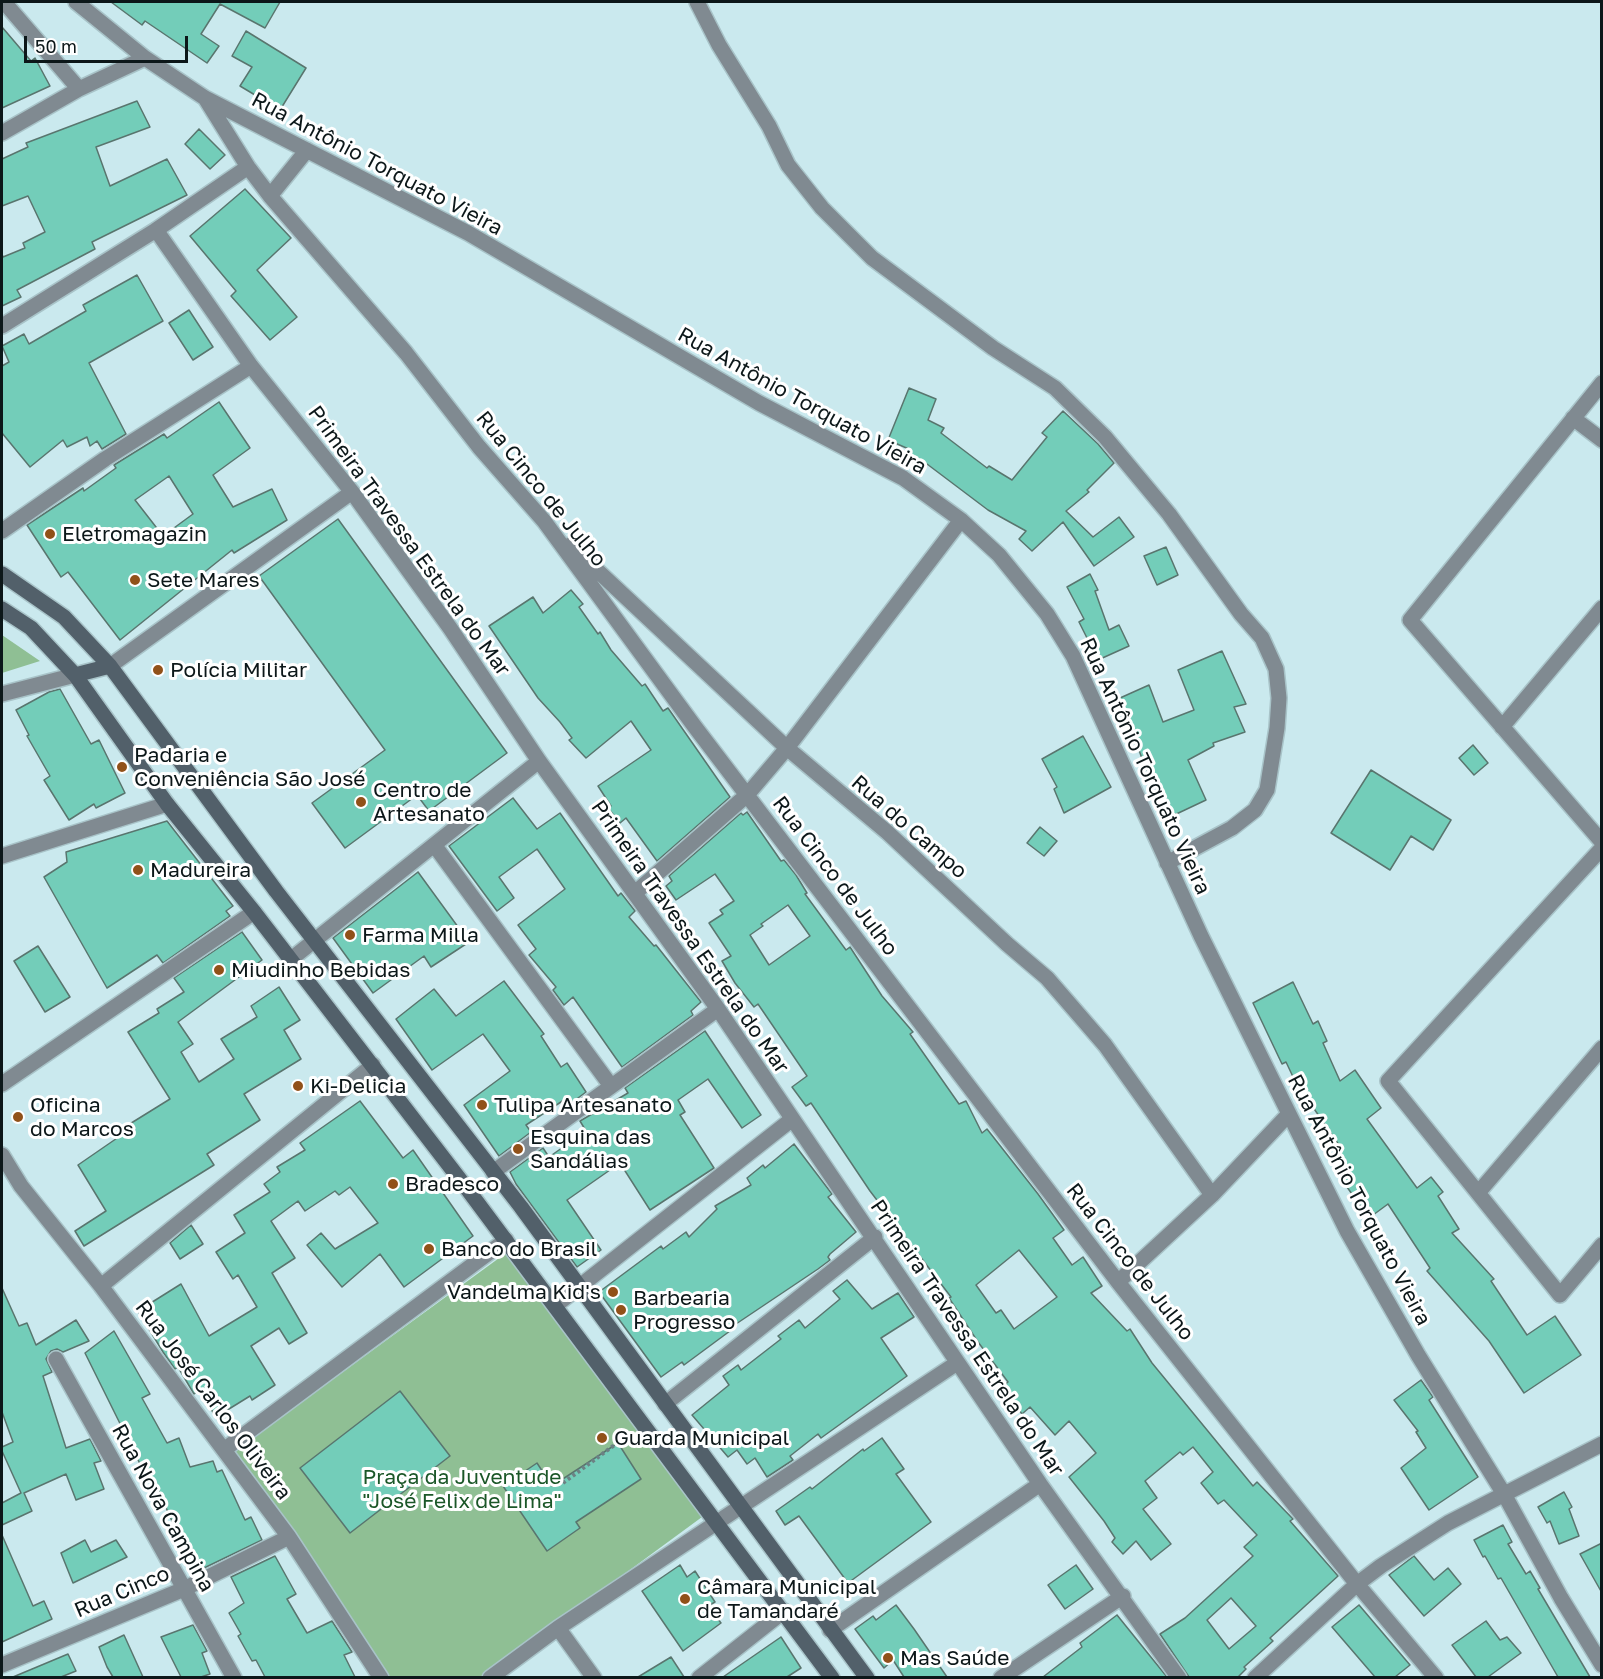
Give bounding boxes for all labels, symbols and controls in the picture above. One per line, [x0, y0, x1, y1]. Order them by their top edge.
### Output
scale bar [27, 24, 190, 62]
text: 50 m [35, 35, 77, 57]
street label: Rua Antônio Torquato Vieira [247, 87, 507, 241]
street label: Rua Antônio Torquato Vieira [673, 322, 931, 480]
street label: Primeira Travessa Estrela do Mar [302, 401, 516, 681]
street label: Rua Cinco de Julho [471, 406, 611, 572]
place label: Eletromagazin [62, 521, 207, 547]
marker: Eletromagazin [43, 527, 57, 541]
place label: Sete Mares [147, 567, 260, 593]
marker: Sete Mares [128, 573, 142, 587]
street label: Rua Antônio Torquato Vieira [1074, 634, 1216, 898]
place label: Polícia Militar [170, 657, 307, 683]
marker: Polícia Militar [151, 663, 165, 677]
place label: Padaria e Conveniência São José [134, 742, 365, 792]
marker: Padaria e Conveniência São José [115, 760, 129, 774]
street label: Rua do Campo [846, 770, 972, 884]
place label: Centro de Artesanato [373, 777, 485, 827]
street label: Rua Cinco de Julho [767, 791, 903, 961]
marker: Centro de Artesanato [354, 795, 368, 809]
street label: Primeira Travessa Estrela do Mar [586, 796, 794, 1078]
place label: Madureira [150, 857, 251, 883]
marker: Madureira [131, 863, 145, 877]
place label: Farma Milla [362, 922, 479, 948]
marker: Farma Milla [343, 928, 357, 942]
place label: Miudinho Bebidas [231, 957, 410, 983]
marker: Miudinho Bebidas [212, 963, 226, 977]
street label: Rua Antônio Torquato Vieira [1282, 1070, 1436, 1330]
place label: Ki-Delicia [310, 1073, 406, 1099]
marker: Ki-Delicia [291, 1079, 305, 1093]
place label: Oficina do Marcos [30, 1092, 134, 1142]
place label: Tulipa Artesanato [494, 1092, 672, 1118]
marker: Tulipa Artesanato [475, 1098, 489, 1112]
marker: Oficina do Marcos [11, 1110, 25, 1124]
place label: Esquina das Sandálias [530, 1124, 651, 1174]
marker: Esquina das Sandálias [511, 1142, 525, 1156]
place label: Bradesco [405, 1171, 499, 1197]
marker: Bradesco [386, 1177, 400, 1191]
street label: Rua Cinco de Julho [1061, 1178, 1199, 1346]
street label: Primeira Travessa Estrela do Mar [865, 1195, 1069, 1481]
place label: Banco do Brasil [441, 1236, 597, 1262]
marker: Banco do Brasil [422, 1242, 436, 1256]
place label: Vandelma Kid's [447, 1279, 601, 1305]
marker: Vandelma Kid's [606, 1285, 620, 1299]
place label: Barbearia Progresso [633, 1285, 735, 1335]
street label: Rua José Carlos Oliveira [130, 1295, 296, 1505]
marker: Barbearia Progresso [614, 1303, 628, 1317]
street label: Rua Nova Campina [106, 1420, 220, 1596]
place label: Guarda Municipal [614, 1425, 789, 1451]
marker: Guarda Municipal [595, 1431, 609, 1445]
park label: Praça da Juventude "José Felix de Lima" [362, 1464, 562, 1514]
street label: Rua Cinco [71, 1561, 173, 1623]
place label: Câmara Municipal de Tamandaré [697, 1574, 877, 1624]
marker: Câmara Municipal de Tamandaré [678, 1592, 692, 1606]
place label: Mas Saúde [900, 1645, 1009, 1671]
marker: Mas Saúde [881, 1651, 895, 1665]

